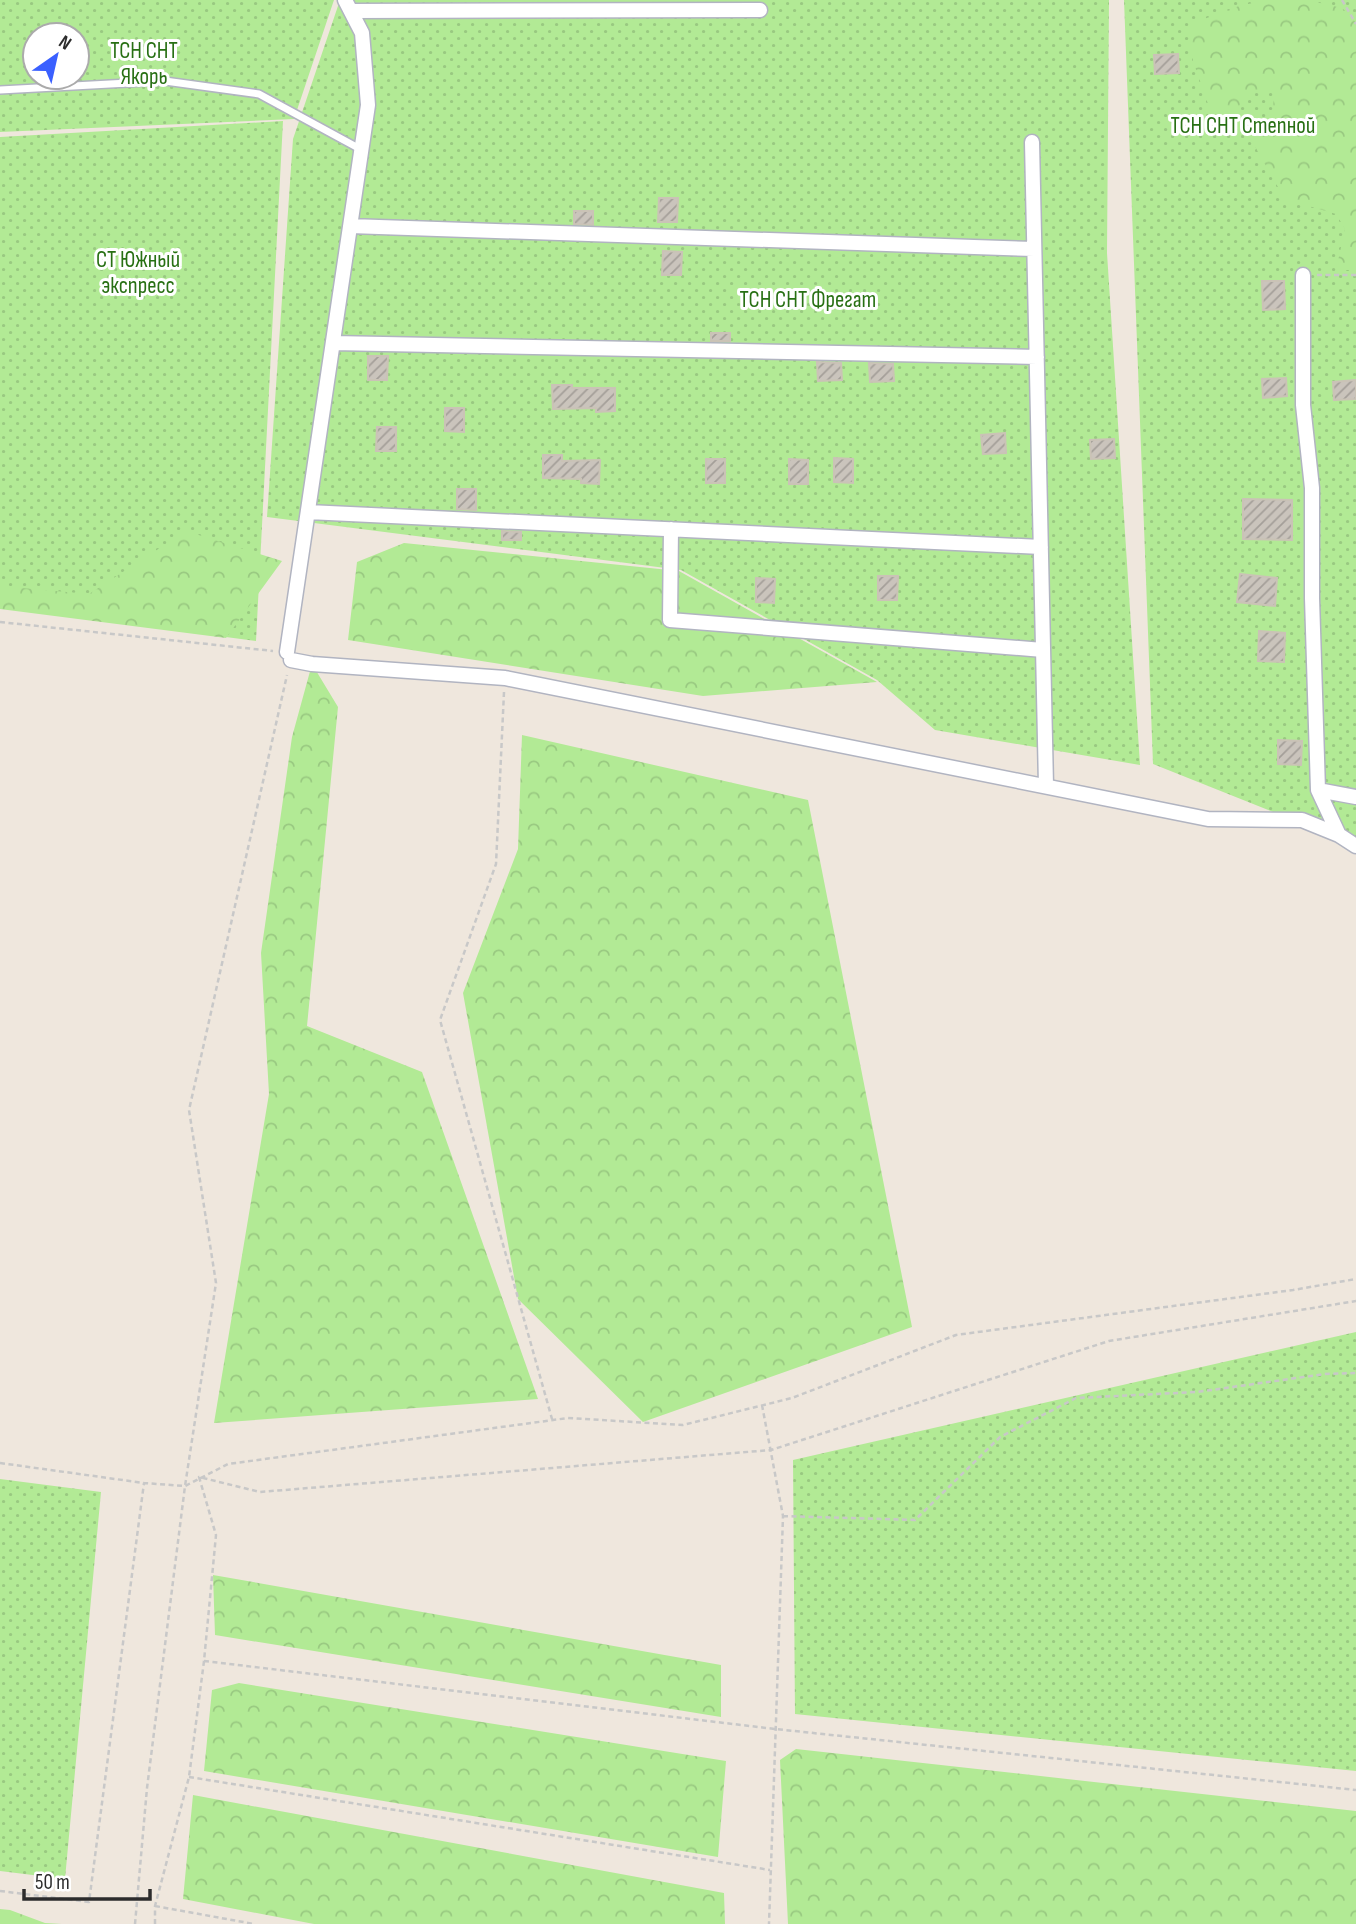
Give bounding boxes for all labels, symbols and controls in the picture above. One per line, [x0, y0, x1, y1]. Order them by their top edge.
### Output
north arrow [21, 21, 91, 91]
text: N [54, 31, 75, 56]
park label: ТСН СНТ Якорь [110, 37, 178, 91]
park label: ТСН СНТ Степной [1171, 112, 1315, 140]
park label: СТ Южный экспресс [96, 246, 180, 300]
park label: ТСН СНТ Фрегат [740, 286, 876, 314]
scale bar [24, 1857, 150, 1901]
text: 50 m [35, 1870, 70, 1895]

